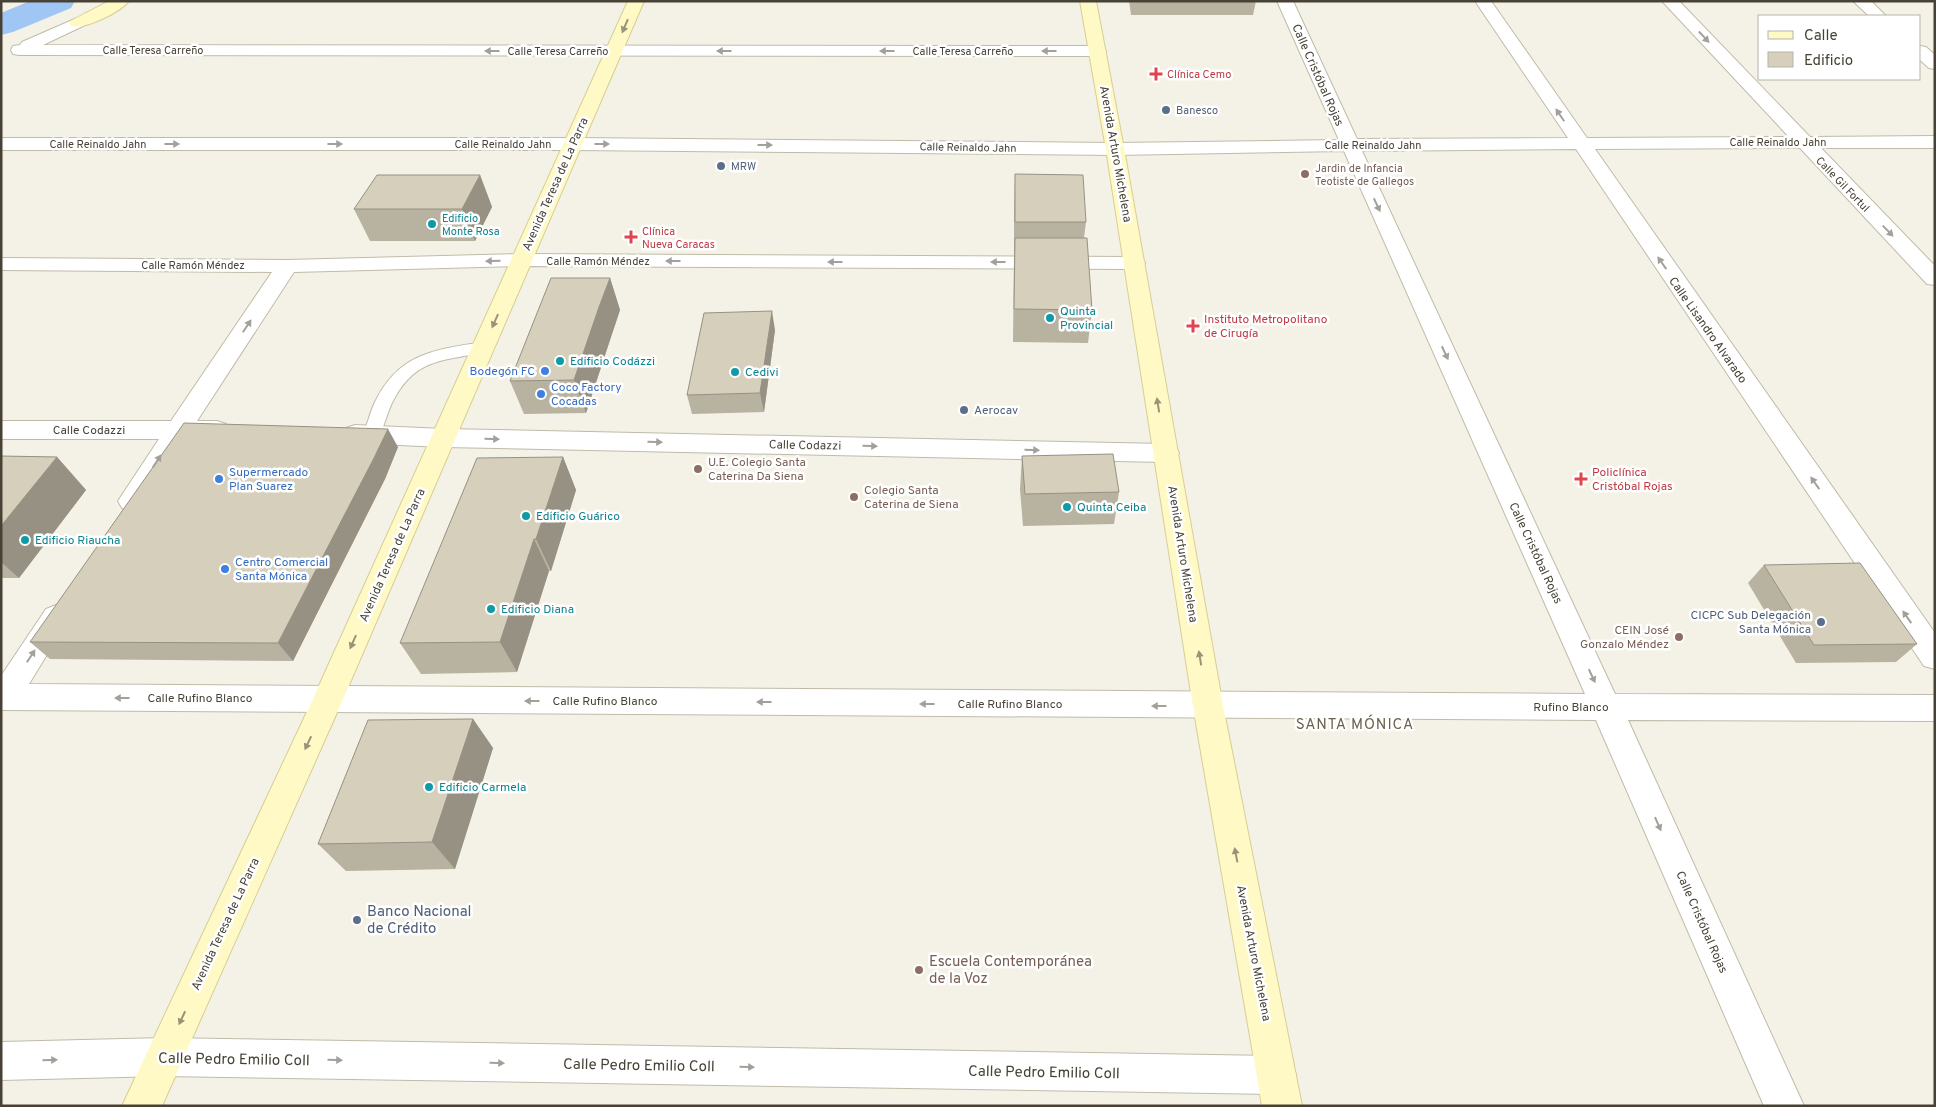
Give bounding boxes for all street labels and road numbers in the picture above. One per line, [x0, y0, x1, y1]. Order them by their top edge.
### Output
street label: Calle Cristóbal Rojas [1287, 22, 1347, 129]
street label: Calle Teresa Carreño [102, 44, 204, 58]
street label: Calle Teresa Carreño [507, 45, 609, 59]
street label: Calle Teresa Carreño [912, 45, 1014, 59]
street label: Avenida Arturo Michelena [1095, 85, 1135, 224]
street label: Avenida Teresa de La Parra [519, 115, 593, 254]
street label: Calle Reinaldo Jahn [1729, 136, 1827, 150]
street label: Calle Reinaldo Jahn [49, 138, 147, 152]
street label: Calle Reinaldo Jahn [454, 138, 552, 152]
street label: Calle Reinaldo Jahn [1324, 139, 1422, 153]
street label: Calle Reinaldo Jahn [919, 140, 1017, 156]
street label: Calle Gil Fortul [1812, 154, 1872, 215]
street label: Calle Ramón Méndez [546, 255, 650, 269]
street label: Calle Ramón Méndez [141, 259, 245, 273]
street label: Calle Lisandro Alvarado [1664, 274, 1750, 387]
street label: Calle Codazzi [53, 423, 125, 439]
street label: Calle Codazzi [769, 437, 841, 455]
street label: Avenida Arturo Michelena [1163, 485, 1201, 624]
street label: Avenida Teresa de La Parra [356, 486, 430, 625]
street label: Calle Cristóbal Rojas [1505, 500, 1566, 607]
street label: Calle Rufino Blanco [148, 691, 253, 707]
street label: Calle Rufino Blanco [553, 694, 658, 710]
street label: Calle Rufino Blanco [958, 697, 1063, 713]
street label: Rufino Blanco [1533, 700, 1609, 716]
street label: Avenida Teresa de La Parra [188, 856, 264, 993]
street label: Calle Cristóbal Rojas [1671, 869, 1731, 976]
street label: Avenida Arturo Michelena [1232, 884, 1274, 1023]
street label: Calle Pedro Emilio Coll [158, 1050, 310, 1071]
street label: Calle Pedro Emilio Coll [563, 1056, 715, 1077]
street label: Calle Pedro Emilio Coll [968, 1063, 1120, 1084]

